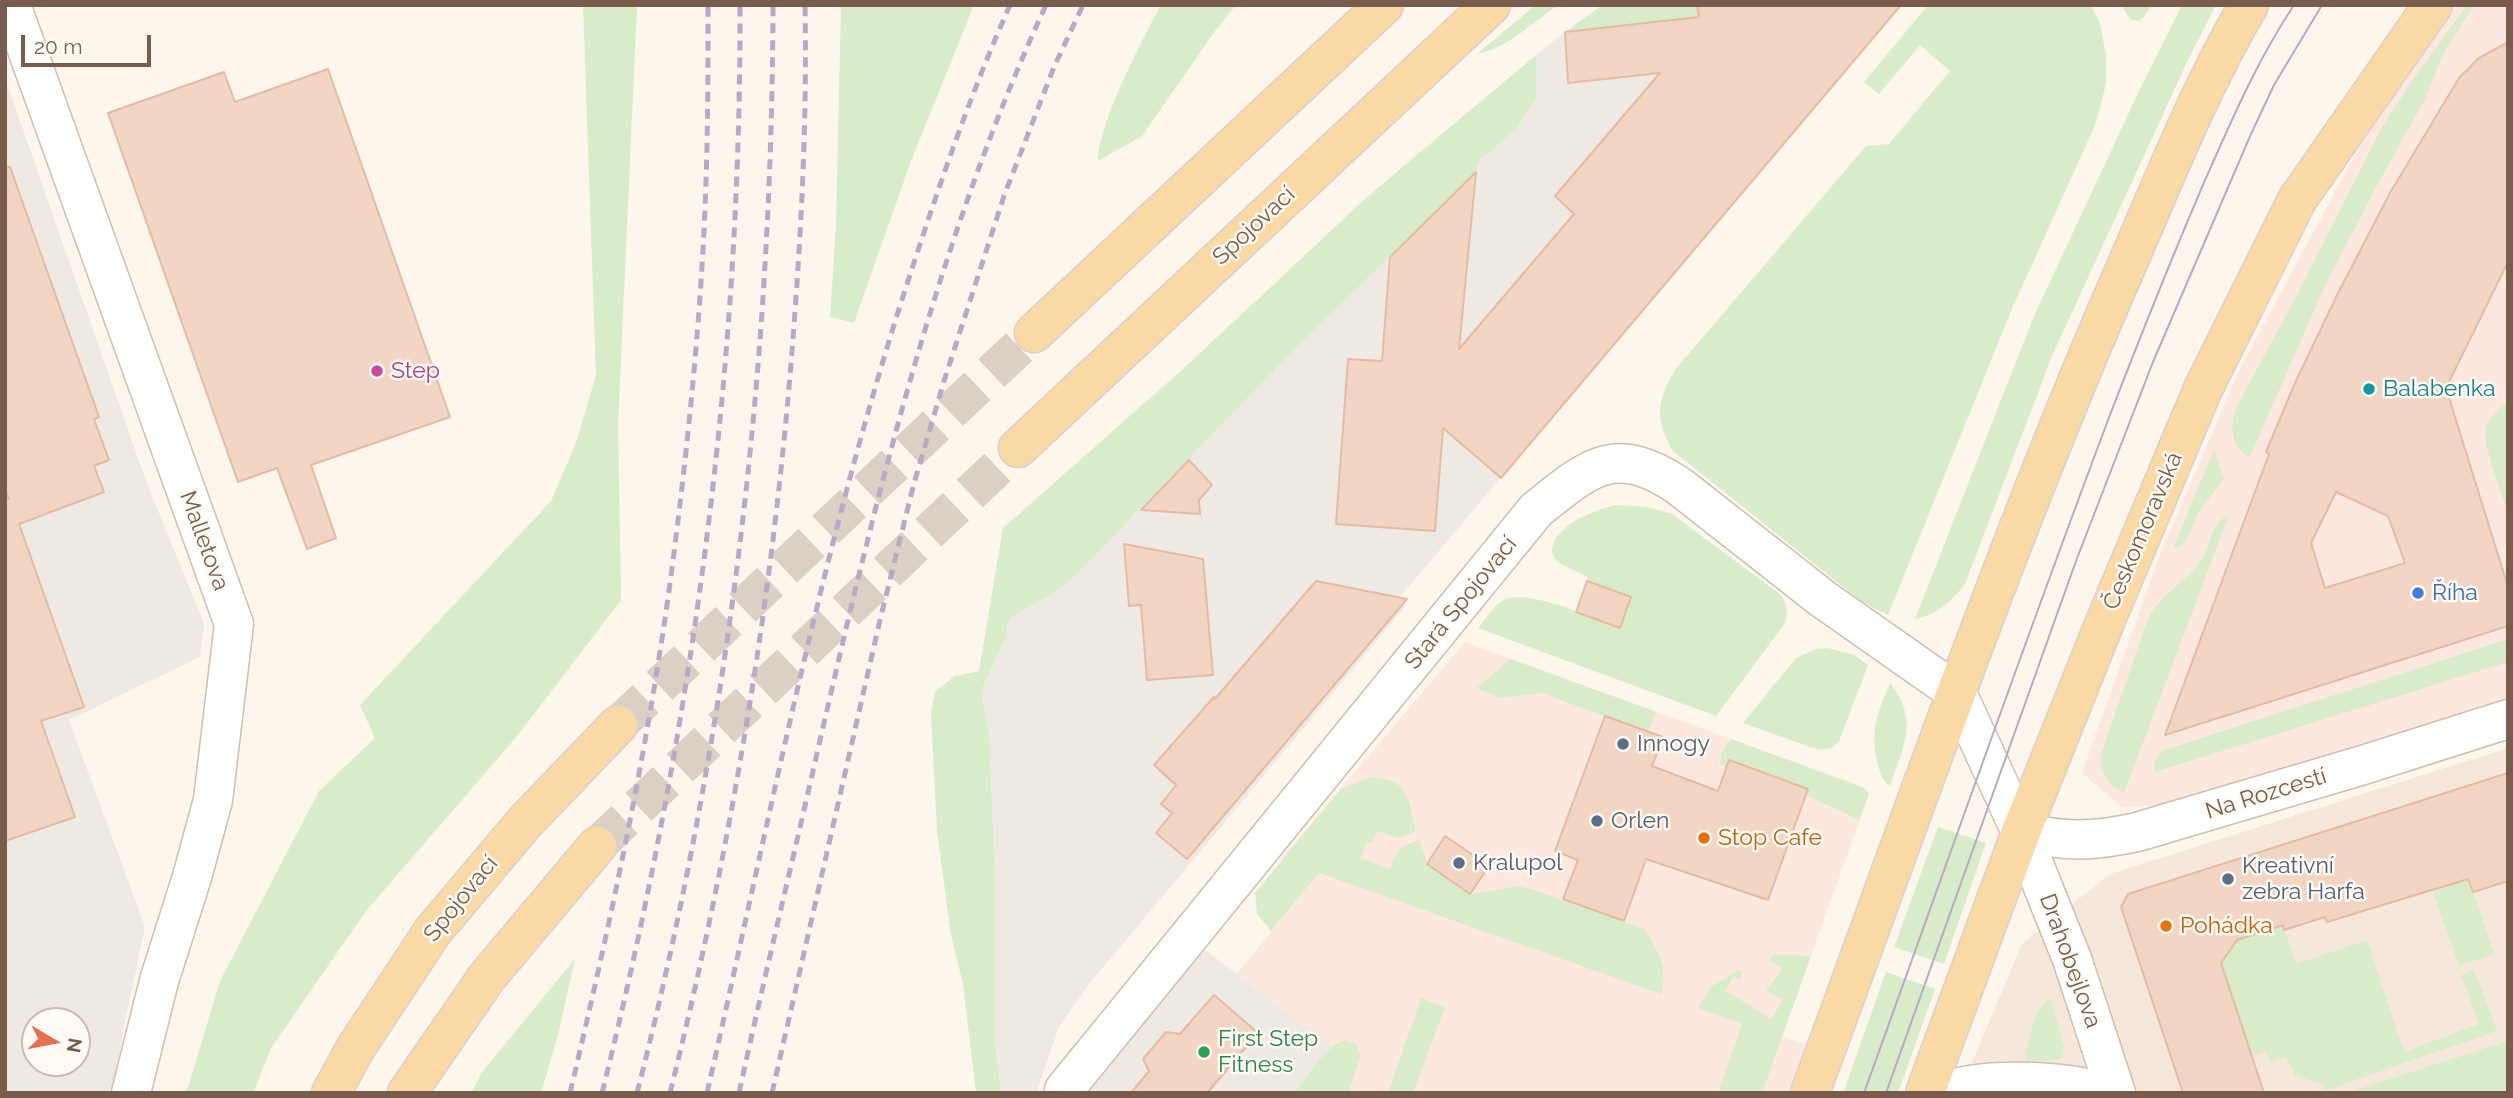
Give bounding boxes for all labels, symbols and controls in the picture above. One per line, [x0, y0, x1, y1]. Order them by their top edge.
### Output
scale bar [24, 21, 154, 65]
text: 20 m [34, 34, 82, 59]
street label: Spojovací [1207, 181, 1301, 271]
place label: Step [391, 357, 440, 385]
marker: Step [369, 363, 385, 379]
place label: Balabenka [2383, 375, 2495, 403]
marker: Balabenka [2361, 381, 2377, 397]
street label: Českomoravská [2097, 448, 2189, 614]
street label: Malletova [173, 488, 235, 594]
street label: Stará Spojovací [1399, 531, 1523, 675]
place label: Říha [2432, 579, 2478, 607]
marker: Říha [2410, 585, 2426, 601]
place label: Innogy [1637, 730, 1710, 758]
marker: Innogy [1615, 736, 1631, 752]
street label: Na Rozcestí [2202, 763, 2330, 825]
place label: Orlen [1611, 807, 1669, 835]
marker: Orlen [1589, 813, 1605, 829]
place label: Stop Cafe [1718, 824, 1822, 852]
marker: Stop Cafe [1696, 830, 1712, 846]
place label: Kralupol [1473, 849, 1562, 877]
street label: Spojovací [418, 851, 504, 947]
place label: Kreativní zebra Harfa [2242, 852, 2365, 906]
marker: Kralupol [1451, 855, 1467, 871]
marker: Kreativní zebra Harfa [2220, 871, 2236, 887]
street label: Drahobejlova [2033, 890, 2107, 1032]
place label: Pohádka [2180, 912, 2273, 940]
marker: Pohádka [2158, 918, 2174, 934]
north arrow [21, 1007, 91, 1077]
place label: First Step Fitness [1218, 1025, 1318, 1079]
text: N [63, 1036, 87, 1054]
marker: First Step Fitness [1196, 1044, 1212, 1060]

